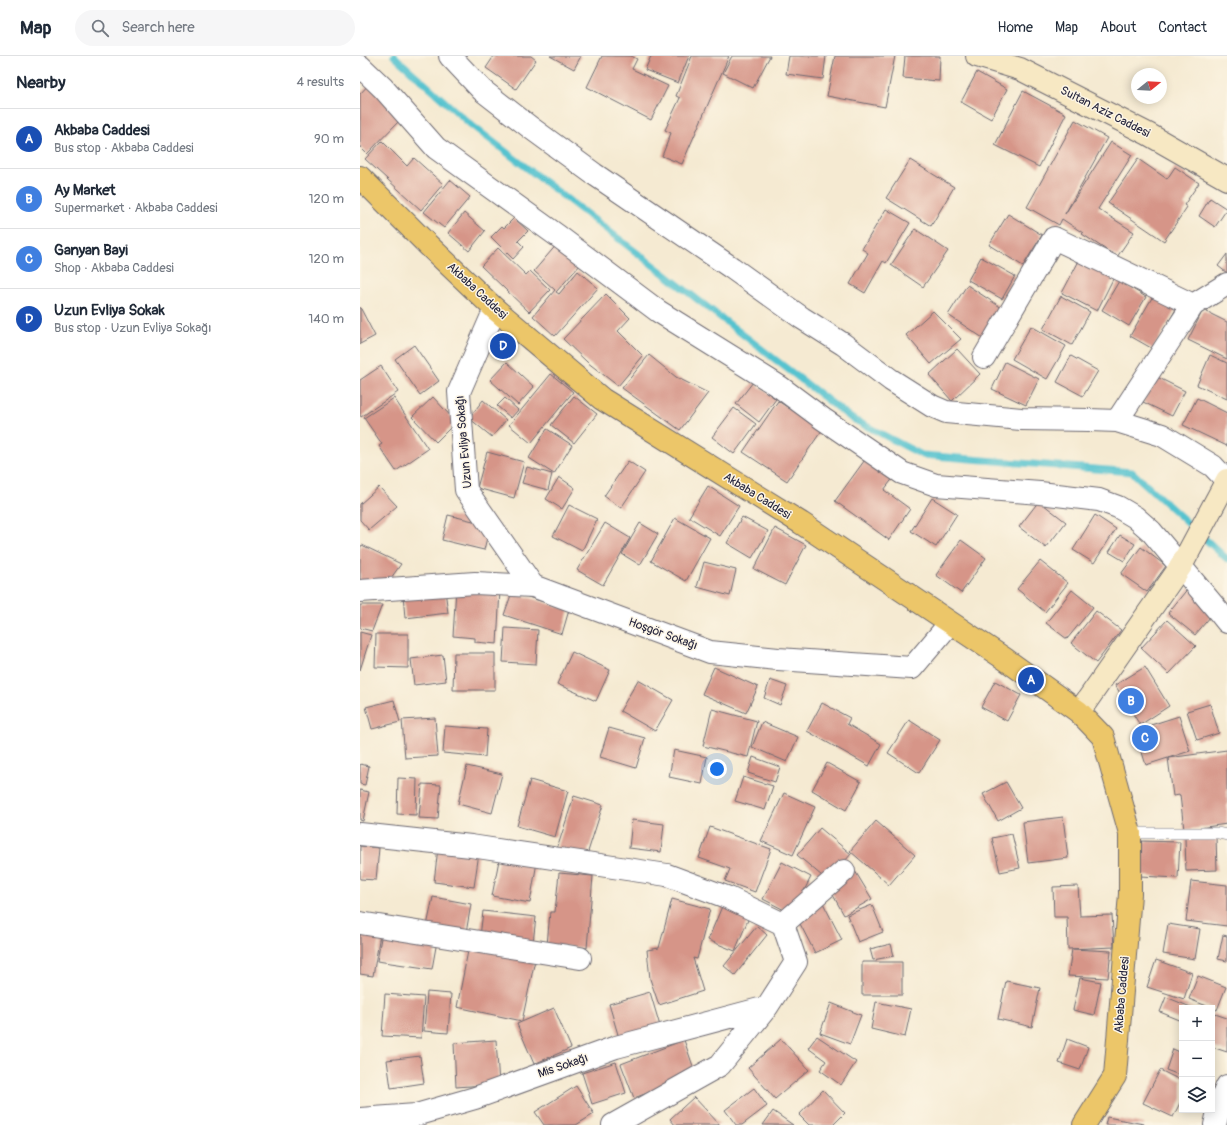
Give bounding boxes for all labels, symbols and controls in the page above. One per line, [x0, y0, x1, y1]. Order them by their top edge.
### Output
search box [75, 10, 355, 46]
text: Map [20, 16, 51, 40]
icon: search [89, 17, 111, 39]
text: Search here [121, 18, 195, 37]
text: Home [998, 19, 1033, 36]
text: Map [1055, 19, 1078, 36]
text: About [1100, 19, 1136, 36]
text: Contact [1158, 19, 1207, 36]
north arrow [1131, 68, 1167, 104]
text: Nearby [16, 72, 65, 93]
text: 4 results [297, 74, 344, 90]
street label: Sultan Aziz Caddesi [1058, 83, 1152, 141]
text: Akbaba Caddesi [54, 121, 150, 140]
text: A [25, 131, 33, 147]
text: 90 m [314, 131, 344, 147]
text: Bus stop · Akbaba Caddesi [54, 140, 194, 156]
text: Ay Market [54, 181, 116, 200]
text: B [25, 191, 33, 207]
text: 120 m [308, 191, 344, 207]
text: Supermarket · Akbaba Caddesi [54, 200, 217, 216]
text: Ganyan Bayi [54, 241, 128, 260]
text: C [25, 251, 33, 267]
text: 120 m [308, 251, 344, 267]
street label: Akbaba Caddesi [444, 259, 510, 323]
text: Shop · Akbaba Caddesi [54, 260, 174, 276]
text: Uzun Evliya Sokak [54, 301, 165, 320]
text: D [25, 311, 33, 327]
text: 140 m [308, 311, 344, 327]
text: Bus stop · Uzun Evliya Sokağı [54, 320, 212, 336]
pin: D [490, 331, 516, 361]
street label: Uzun Evliya Sokağı [452, 395, 476, 489]
street label: Akbaba Caddesi [721, 469, 793, 523]
street label: Hoşgör Sokağı [626, 615, 700, 653]
pin: A [1018, 665, 1044, 695]
pin: B [1118, 686, 1144, 716]
pin: C [1132, 723, 1158, 753]
your location [707, 759, 727, 779]
street label: Akbaba Caddesi [1111, 956, 1133, 1034]
map controls [1179, 1005, 1215, 1113]
button: + [1179, 1005, 1215, 1041]
button: − [1179, 1041, 1215, 1077]
street label: Mis Sokağı [536, 1050, 590, 1082]
button: layers [1179, 1077, 1215, 1113]

